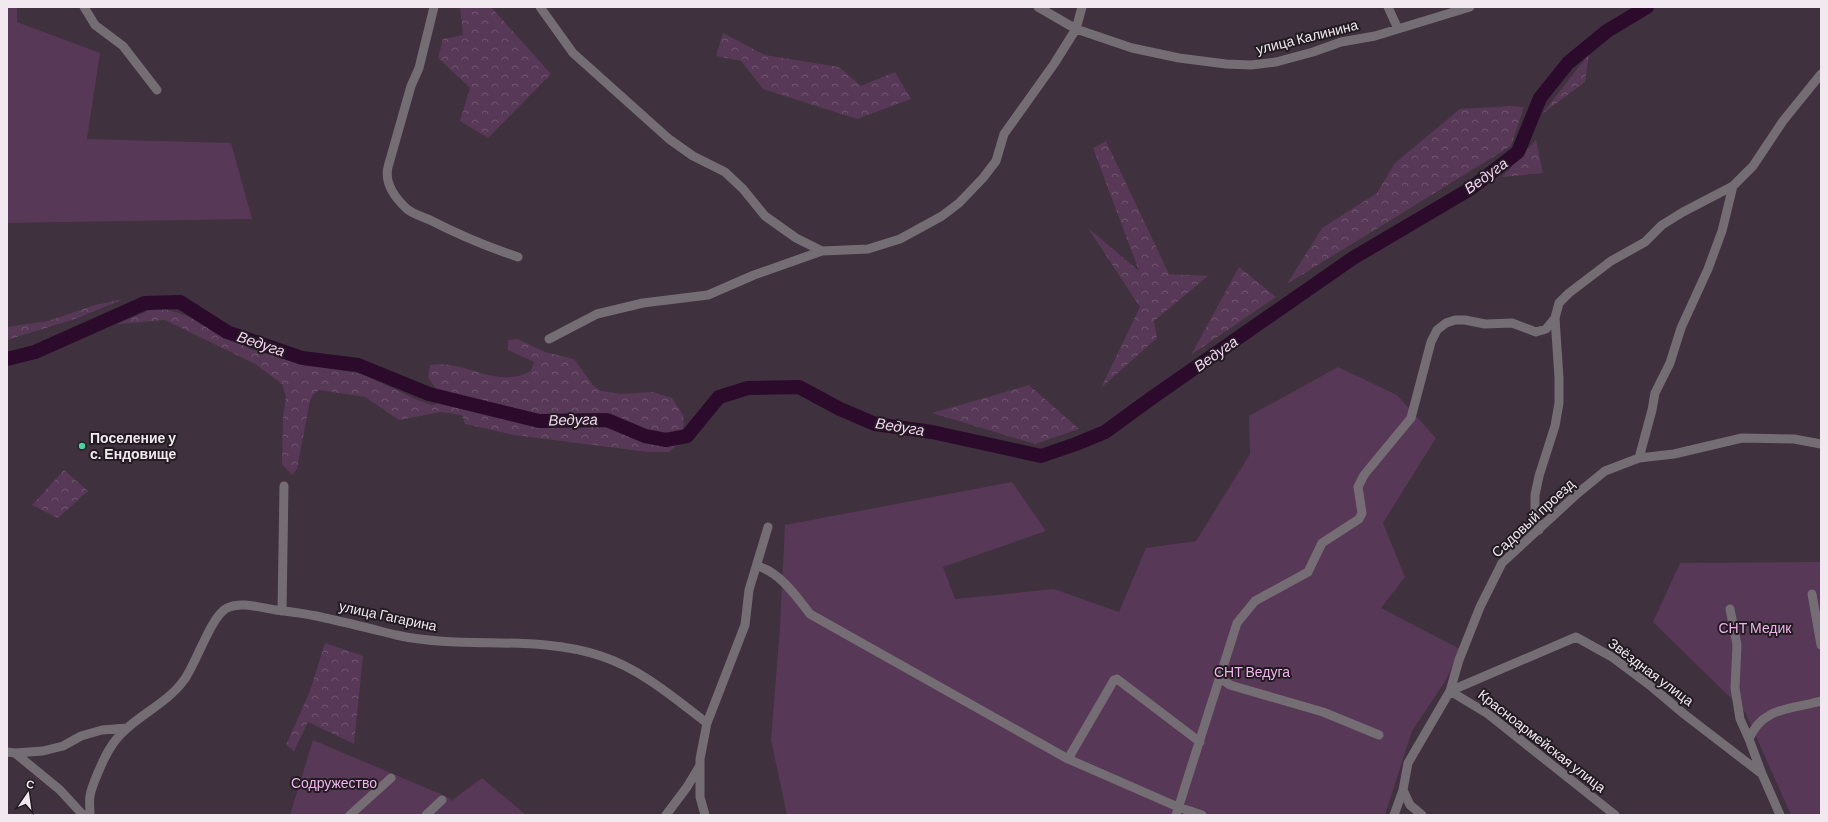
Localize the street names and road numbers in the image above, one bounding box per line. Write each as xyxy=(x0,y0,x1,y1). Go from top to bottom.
street label: улица Калинина xyxy=(1254,16,1360,57)
street label: Садовый проезд xyxy=(1488,475,1578,560)
street label: улица Гагарина xyxy=(338,597,439,634)
street label: Звёздная улица xyxy=(1605,634,1697,709)
street label: Красноармейская улица xyxy=(1475,686,1610,796)

